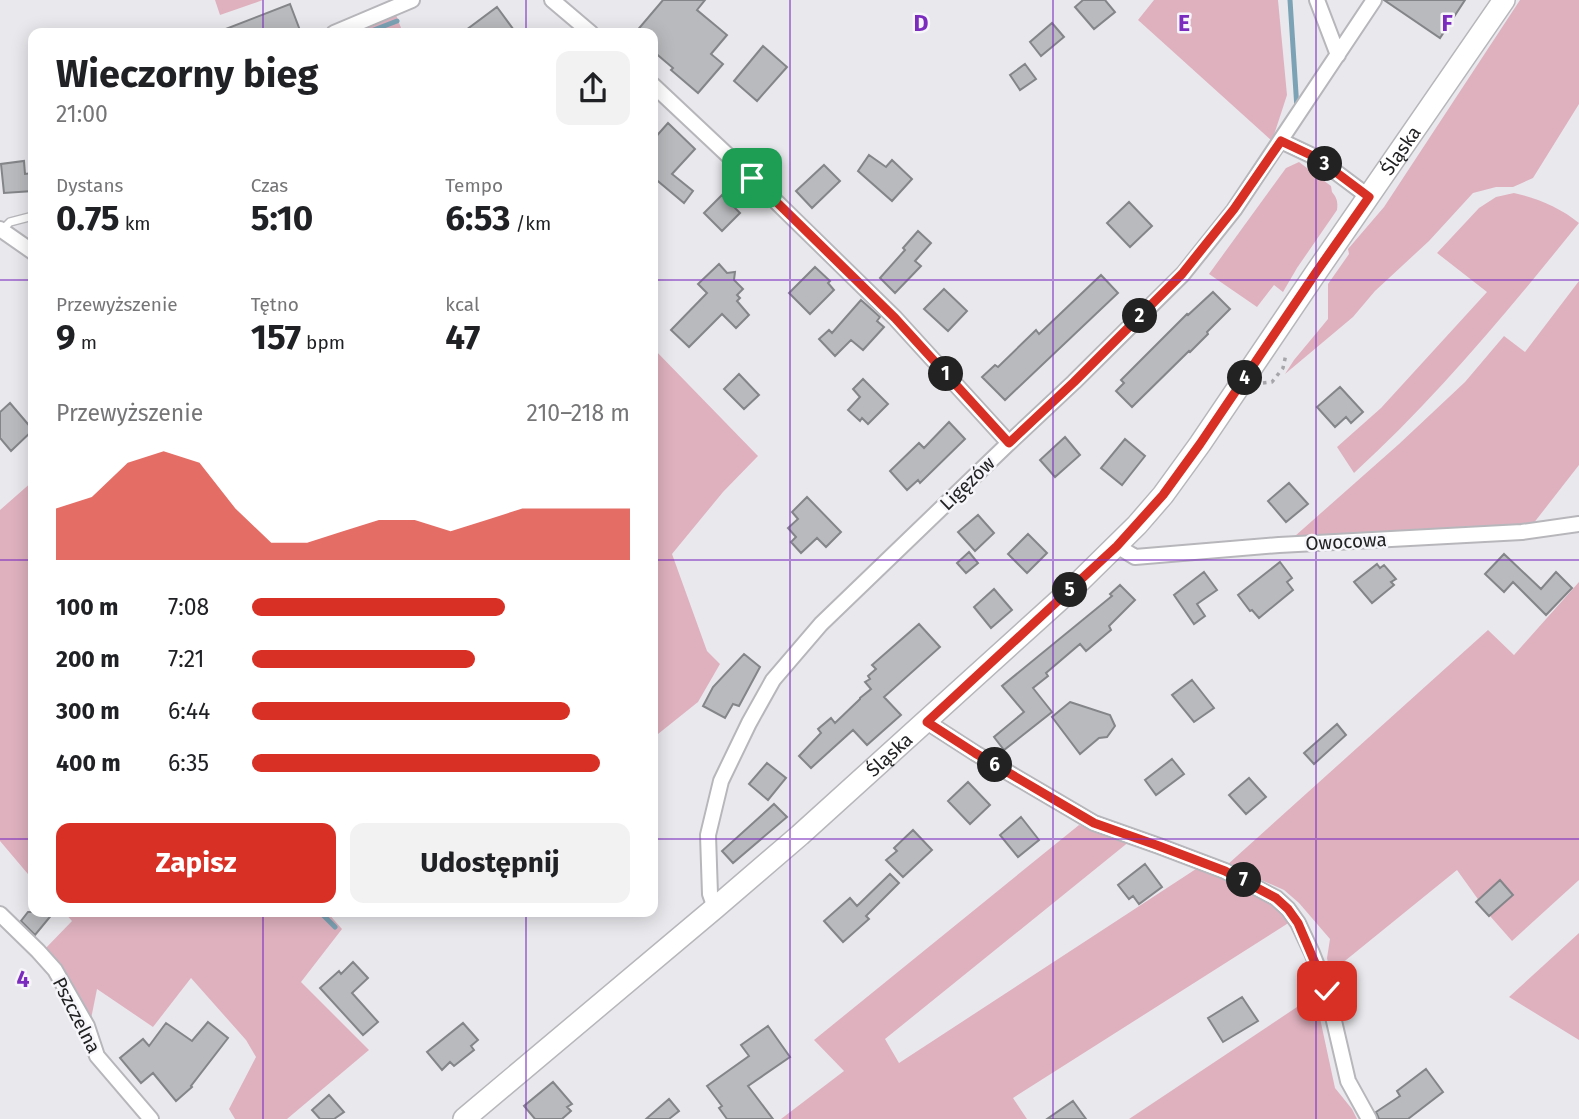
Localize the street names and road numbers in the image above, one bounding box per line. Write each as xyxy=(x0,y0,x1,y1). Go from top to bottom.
street label: Śląska xyxy=(1376,122,1426,180)
street label: Ligęzów xyxy=(935,451,1000,515)
street label: Owocowa xyxy=(1305,528,1387,555)
street label: Śląska xyxy=(861,728,917,782)
street label: Pszczelna xyxy=(48,973,105,1057)

